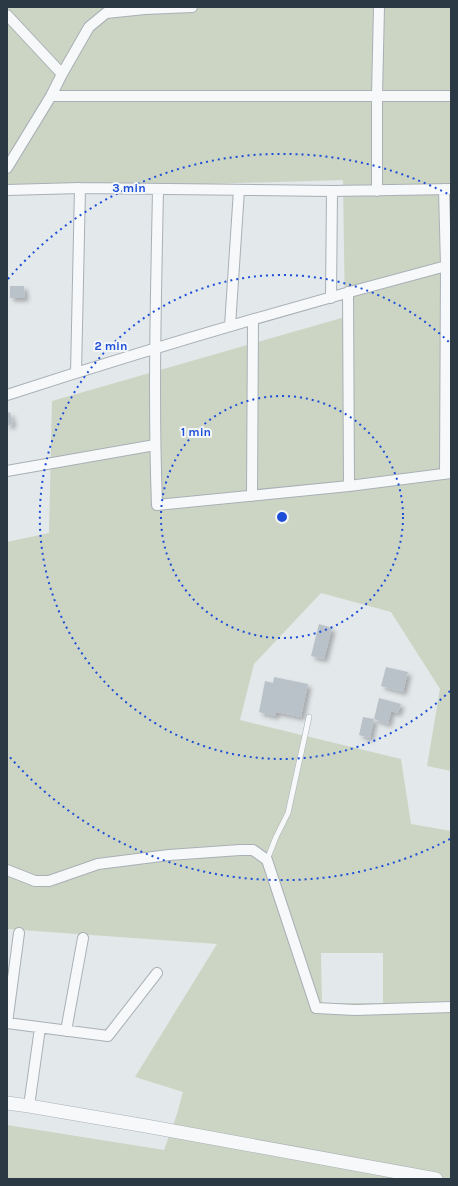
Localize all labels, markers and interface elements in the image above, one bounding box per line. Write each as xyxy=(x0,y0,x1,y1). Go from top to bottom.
text: 3 min xyxy=(112,181,146,195)
text: 2 min xyxy=(94,339,128,353)
text: 1 min xyxy=(181,425,211,439)
centre of rings xyxy=(275,510,289,524)

